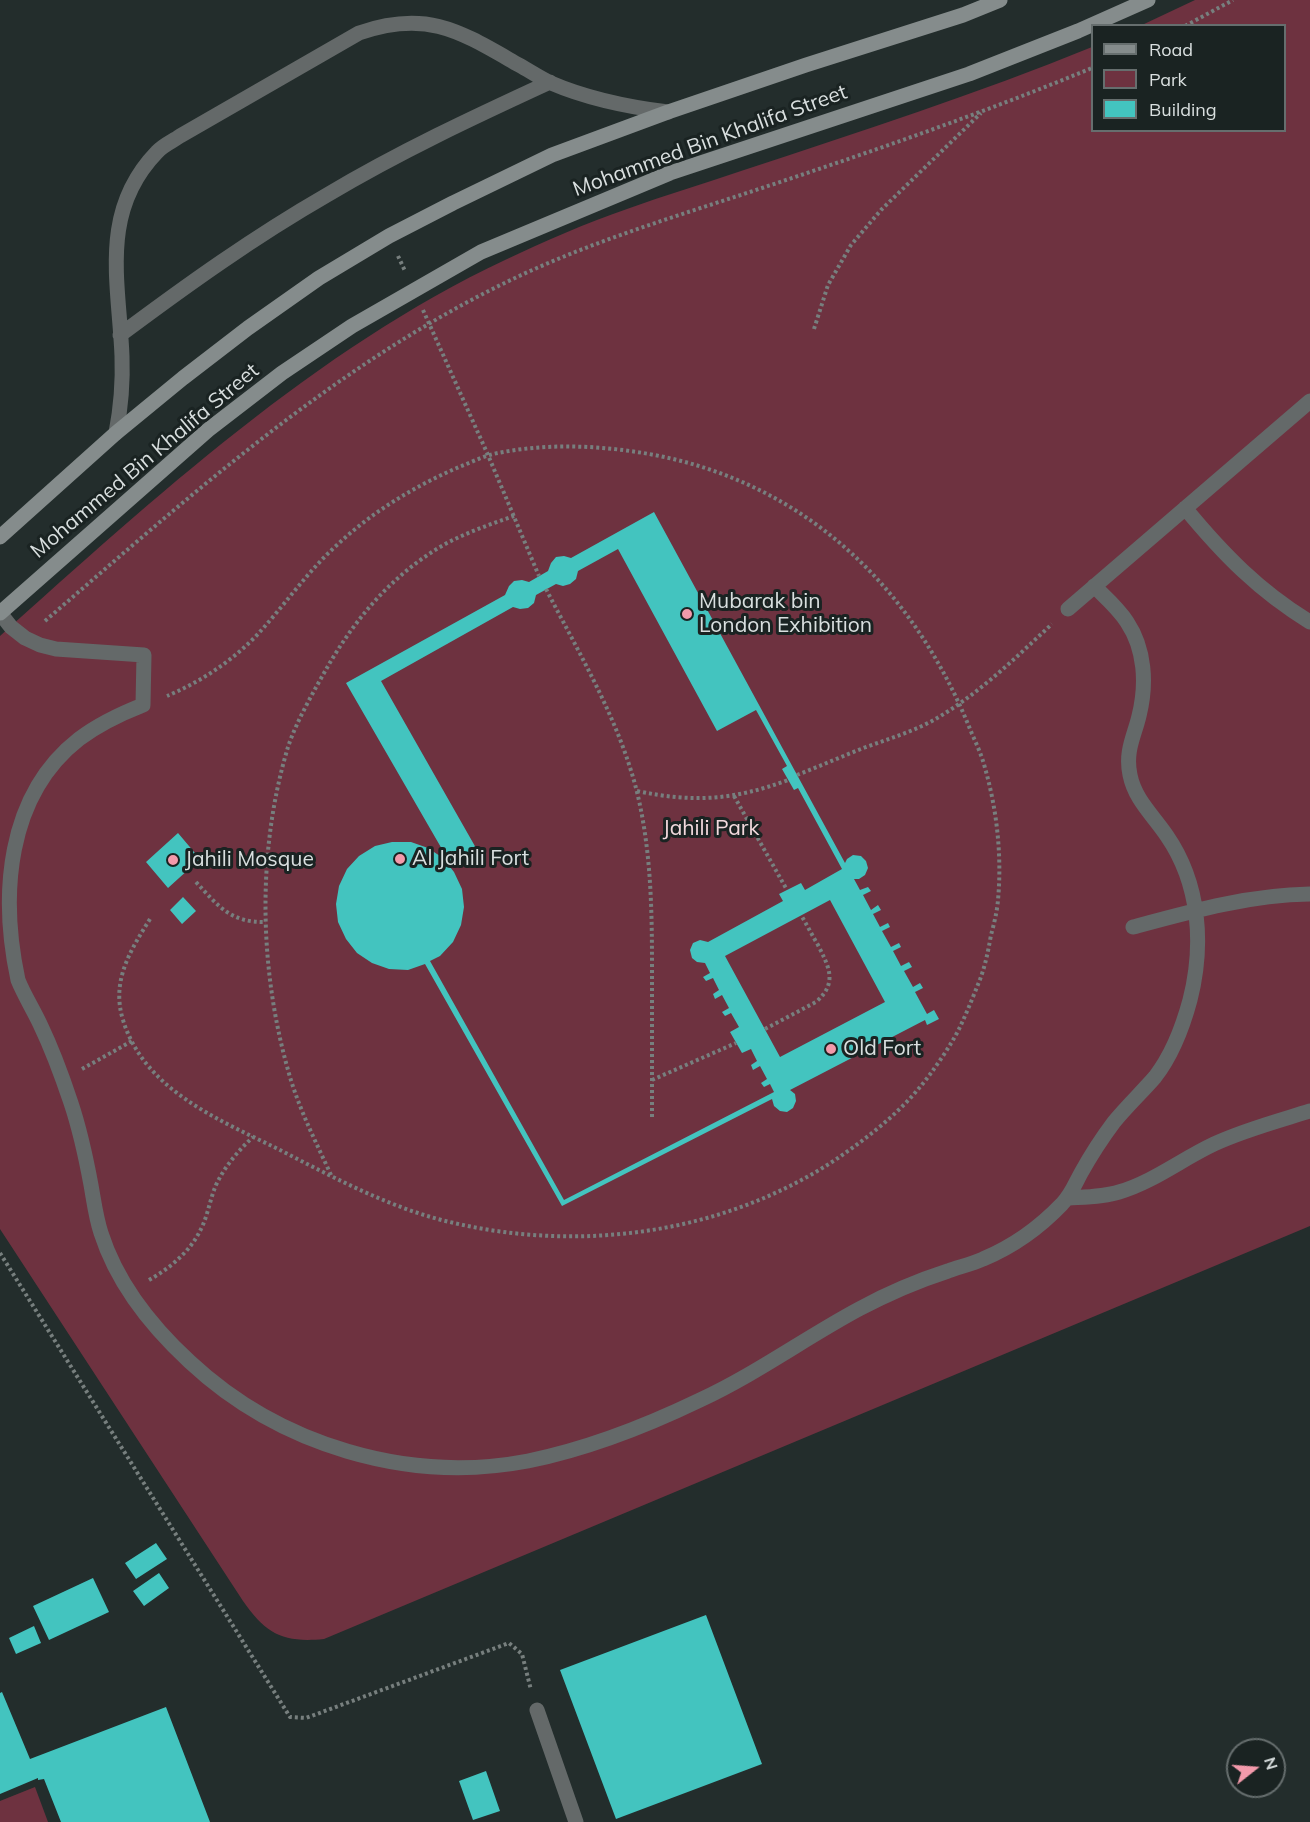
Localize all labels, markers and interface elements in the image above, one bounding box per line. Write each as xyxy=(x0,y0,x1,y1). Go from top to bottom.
legend xyxy=(1091,24,1286,132)
text: Road xyxy=(1149,38,1193,61)
text: Park xyxy=(1149,68,1187,91)
street label: Mohammed Bin Khalifa Street xyxy=(570,80,850,202)
text: Building xyxy=(1149,98,1217,121)
street label: Mohammed Bin Khalifa Street xyxy=(26,358,264,564)
place label: Mubarak bin London Exhibition xyxy=(699,589,872,639)
marker: Mubarak bin London Exhibition xyxy=(680,607,694,621)
park label: Jahili Park xyxy=(663,816,759,842)
place label: Al Jahili Fort xyxy=(412,846,529,872)
place label: Jahili Mosque xyxy=(185,847,314,873)
marker: Al Jahili Fort xyxy=(393,852,407,866)
marker: Jahili Mosque xyxy=(166,853,180,867)
place label: Old Fort xyxy=(843,1036,921,1062)
marker: Old Fort xyxy=(824,1042,838,1056)
north arrow xyxy=(1226,1738,1286,1798)
text: N xyxy=(1260,1755,1283,1772)

